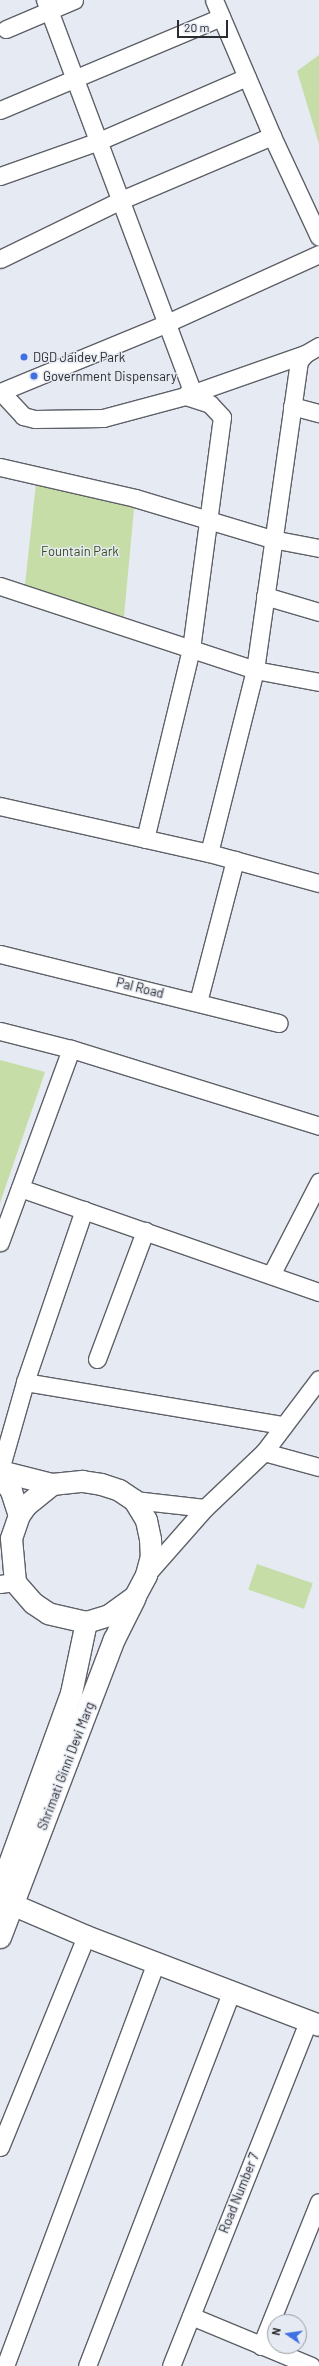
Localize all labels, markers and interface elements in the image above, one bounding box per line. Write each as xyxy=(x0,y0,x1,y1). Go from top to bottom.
scale bar xyxy=(179,12,230,38)
text: 20 m xyxy=(184,20,210,34)
place label: DGD Jaidev Park xyxy=(33,349,125,365)
marker: DGD Jaidev Park xyxy=(18,351,30,363)
place label: Government Dispensary xyxy=(43,368,177,384)
marker: Government Dispensary xyxy=(28,370,40,382)
park label: Fountain Park xyxy=(41,543,119,559)
street label: Pal Road xyxy=(115,975,165,1001)
street label: Shrimati Ginni Devi Marg xyxy=(34,1700,98,1832)
street label: Road Number 7 xyxy=(216,2151,262,2235)
north arrow xyxy=(267,2314,307,2354)
text: N xyxy=(269,2326,283,2336)

